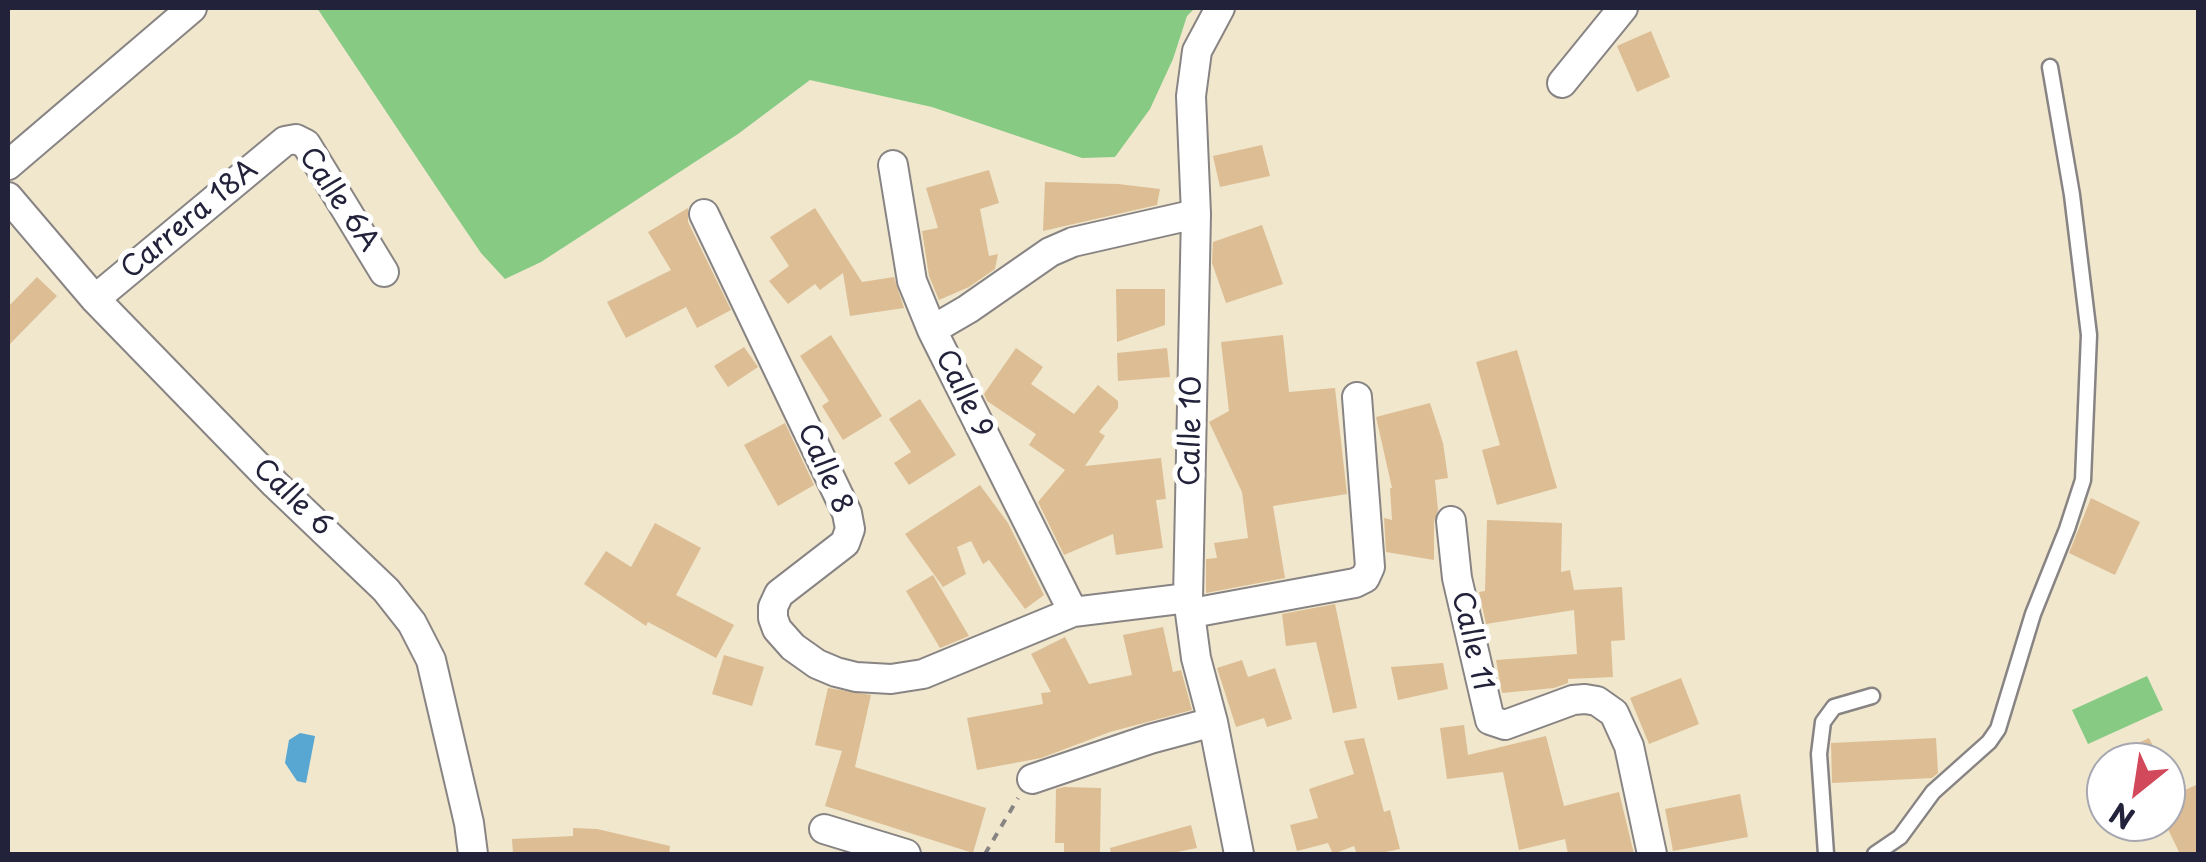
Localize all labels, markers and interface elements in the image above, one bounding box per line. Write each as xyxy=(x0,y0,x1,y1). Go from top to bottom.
street label: Calle 6A xyxy=(291,142,385,258)
street label: Carrera 18A xyxy=(115,153,265,287)
street label: Calle 9 xyxy=(927,345,999,443)
street label: Calle 10 xyxy=(1174,376,1210,486)
street label: Calle 8 xyxy=(789,419,859,519)
street label: Calle 6 xyxy=(245,452,339,544)
street label: Calle 11 xyxy=(1443,588,1499,694)
north arrow xyxy=(2086,742,2186,842)
text: N xyxy=(2101,793,2142,841)

